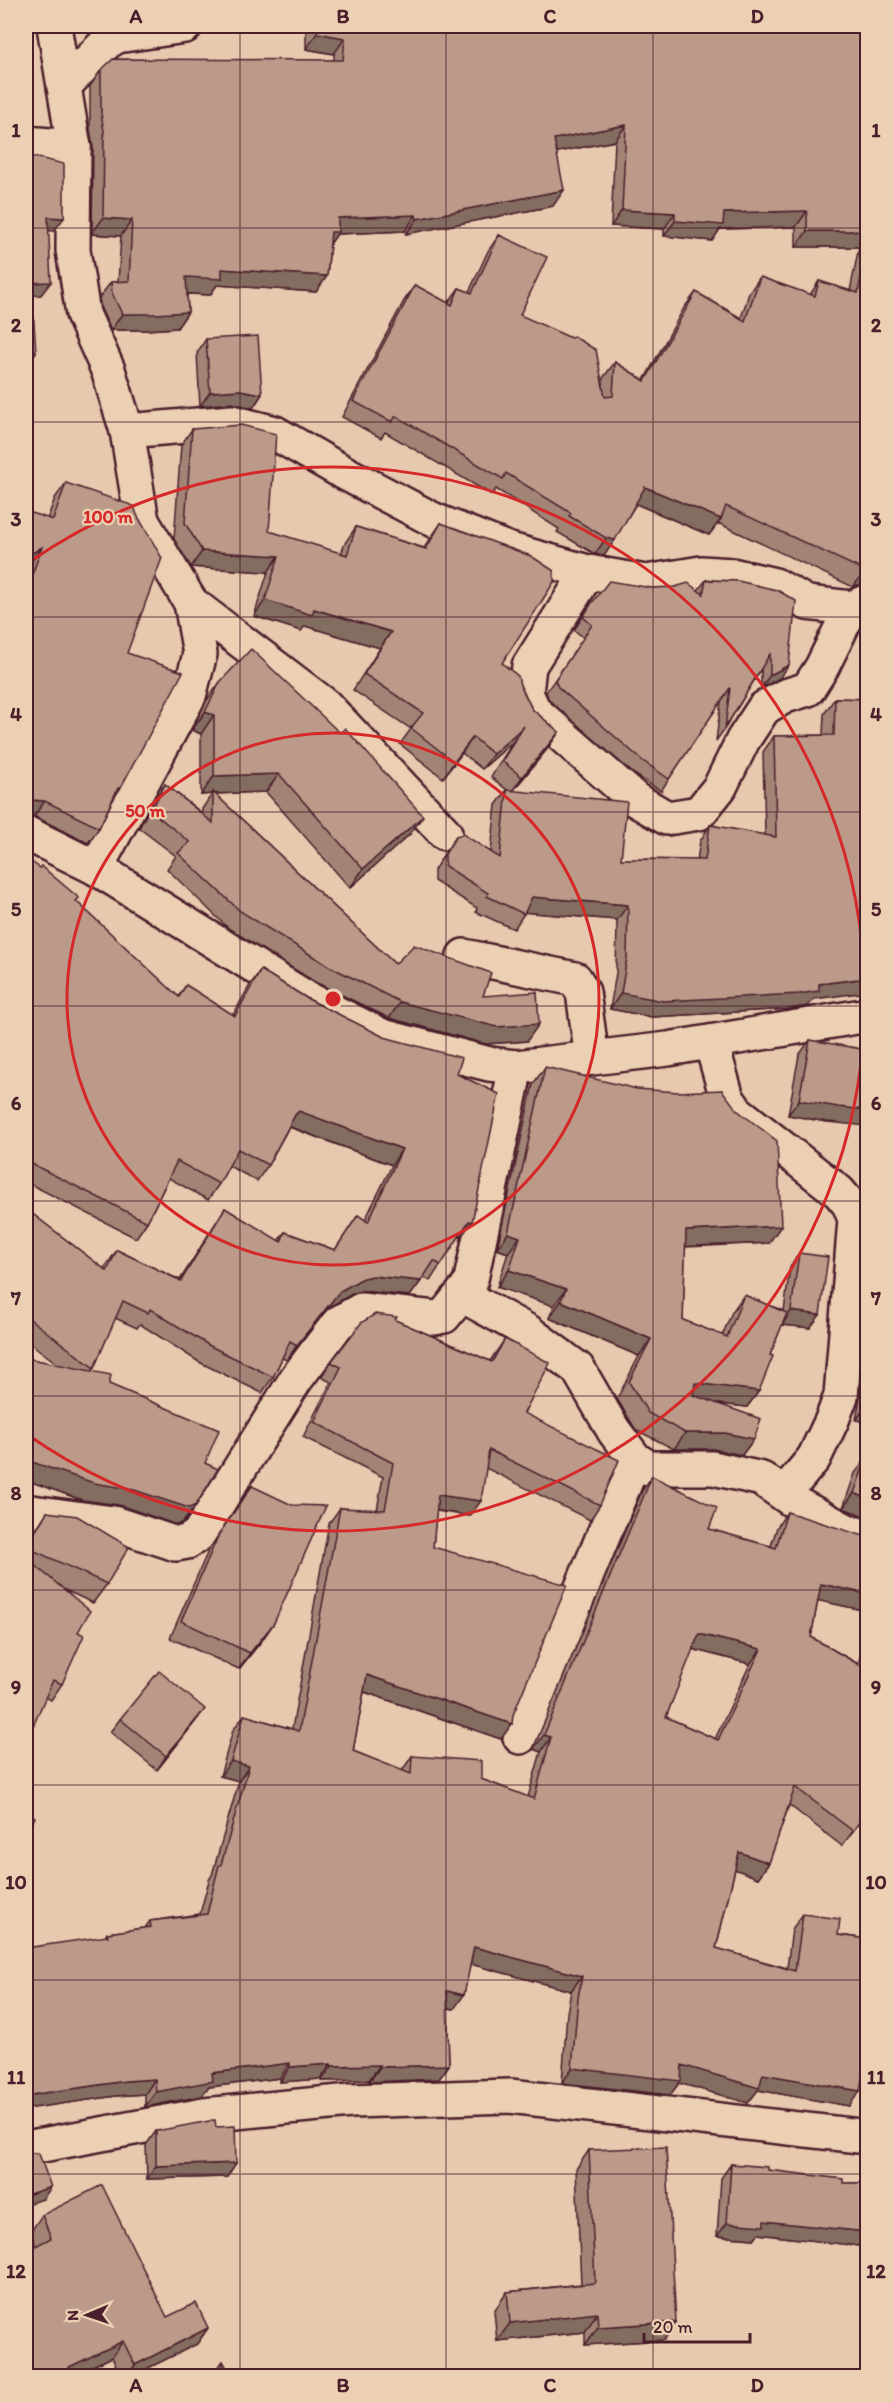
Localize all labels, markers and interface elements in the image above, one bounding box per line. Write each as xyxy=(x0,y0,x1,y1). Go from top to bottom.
text: A xyxy=(129,4,143,28)
text: B xyxy=(337,4,350,28)
text: C xyxy=(544,4,557,28)
text: D xyxy=(750,4,764,28)
text: 1 xyxy=(11,118,21,142)
text: 1 xyxy=(871,118,881,142)
text: 2 xyxy=(11,313,22,337)
text: 2 xyxy=(871,313,882,337)
text: 100 m xyxy=(83,506,134,528)
text: 3 xyxy=(11,507,22,531)
text: 3 xyxy=(871,507,882,531)
text: 4 xyxy=(10,702,22,726)
text: 4 xyxy=(870,702,882,726)
text: 50 m xyxy=(125,800,166,822)
text: 5 xyxy=(11,897,22,921)
text: 5 xyxy=(871,897,882,921)
centre of rings xyxy=(323,989,343,1009)
text: 6 xyxy=(11,1091,22,1115)
text: 6 xyxy=(871,1091,882,1115)
text: 7 xyxy=(10,1286,21,1310)
text: 7 xyxy=(870,1286,881,1310)
text: 8 xyxy=(11,1481,22,1505)
text: 8 xyxy=(871,1481,882,1505)
text: 9 xyxy=(11,1675,21,1699)
text: 9 xyxy=(871,1675,881,1699)
text: 10 xyxy=(5,1870,27,1894)
text: 10 xyxy=(865,1870,887,1894)
text: 11 xyxy=(7,2065,26,2089)
text: 11 xyxy=(867,2065,886,2089)
text: 12 xyxy=(6,2259,26,2283)
text: 12 xyxy=(866,2259,886,2283)
north arrow xyxy=(57,2285,117,2345)
scale bar xyxy=(644,2306,750,2344)
text: N xyxy=(63,2310,82,2321)
text: 20 m xyxy=(653,2316,693,2338)
text: A xyxy=(129,2373,143,2397)
text: B xyxy=(337,2373,350,2397)
text: C xyxy=(544,2373,557,2397)
text: D xyxy=(750,2373,764,2397)

